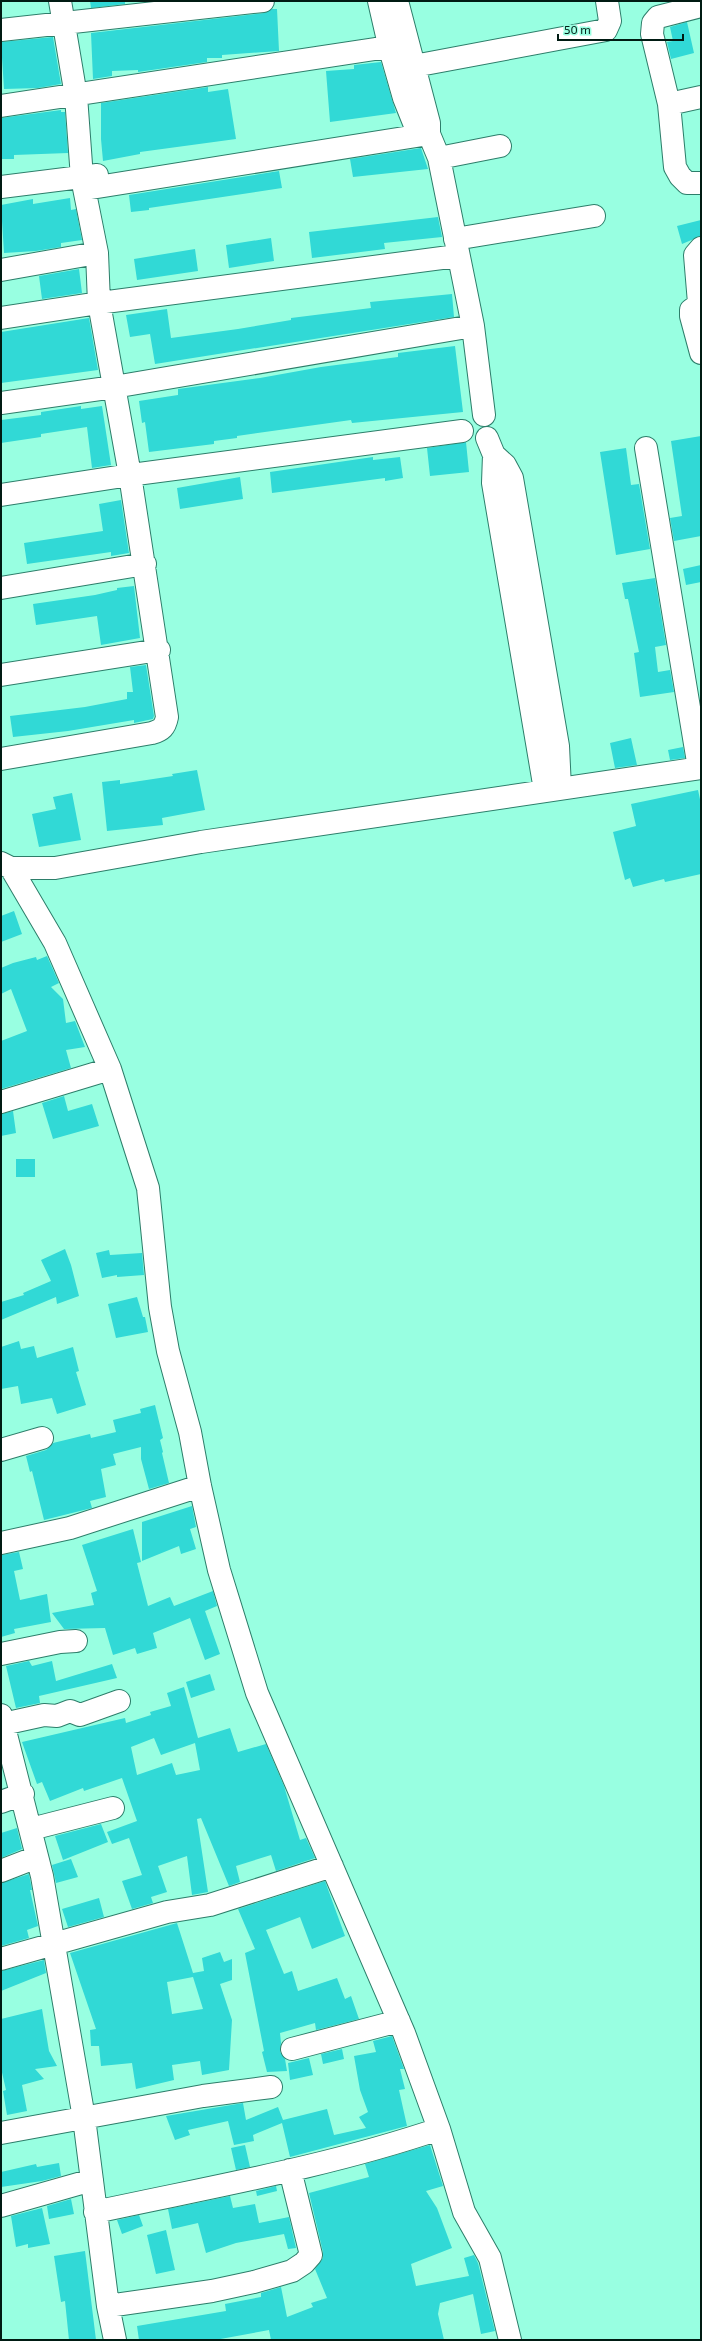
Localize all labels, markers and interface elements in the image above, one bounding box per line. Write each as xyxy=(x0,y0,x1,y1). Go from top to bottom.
scale bar xyxy=(558,16,683,42)
text: 50 m xyxy=(564,22,591,36)

